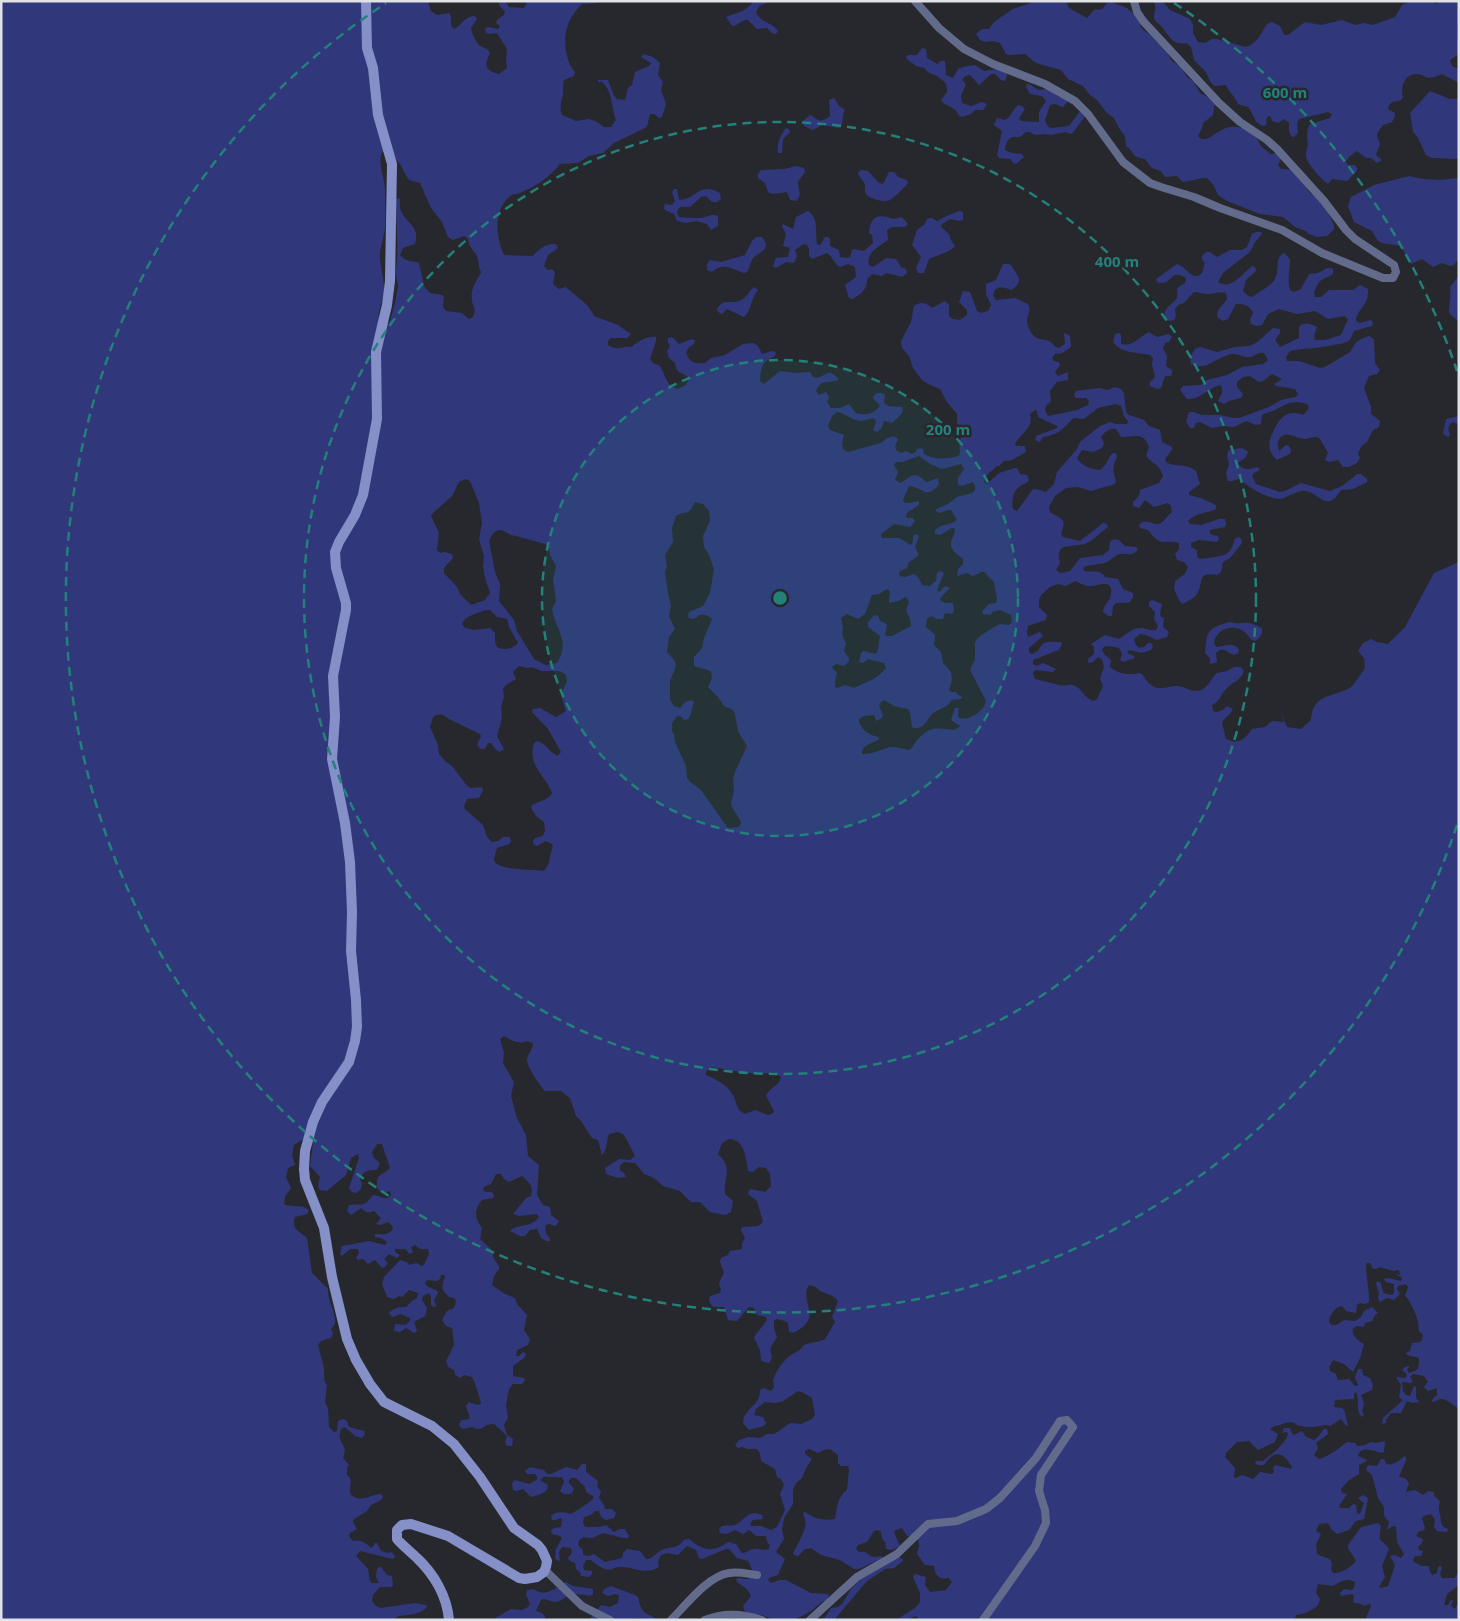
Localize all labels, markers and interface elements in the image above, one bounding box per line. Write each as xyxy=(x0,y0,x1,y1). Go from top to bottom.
text: 600 m xyxy=(1263,82,1307,102)
text: 400 m xyxy=(1095,251,1139,271)
text: 200 m xyxy=(926,419,970,439)
centre of rings xyxy=(771,589,789,607)

